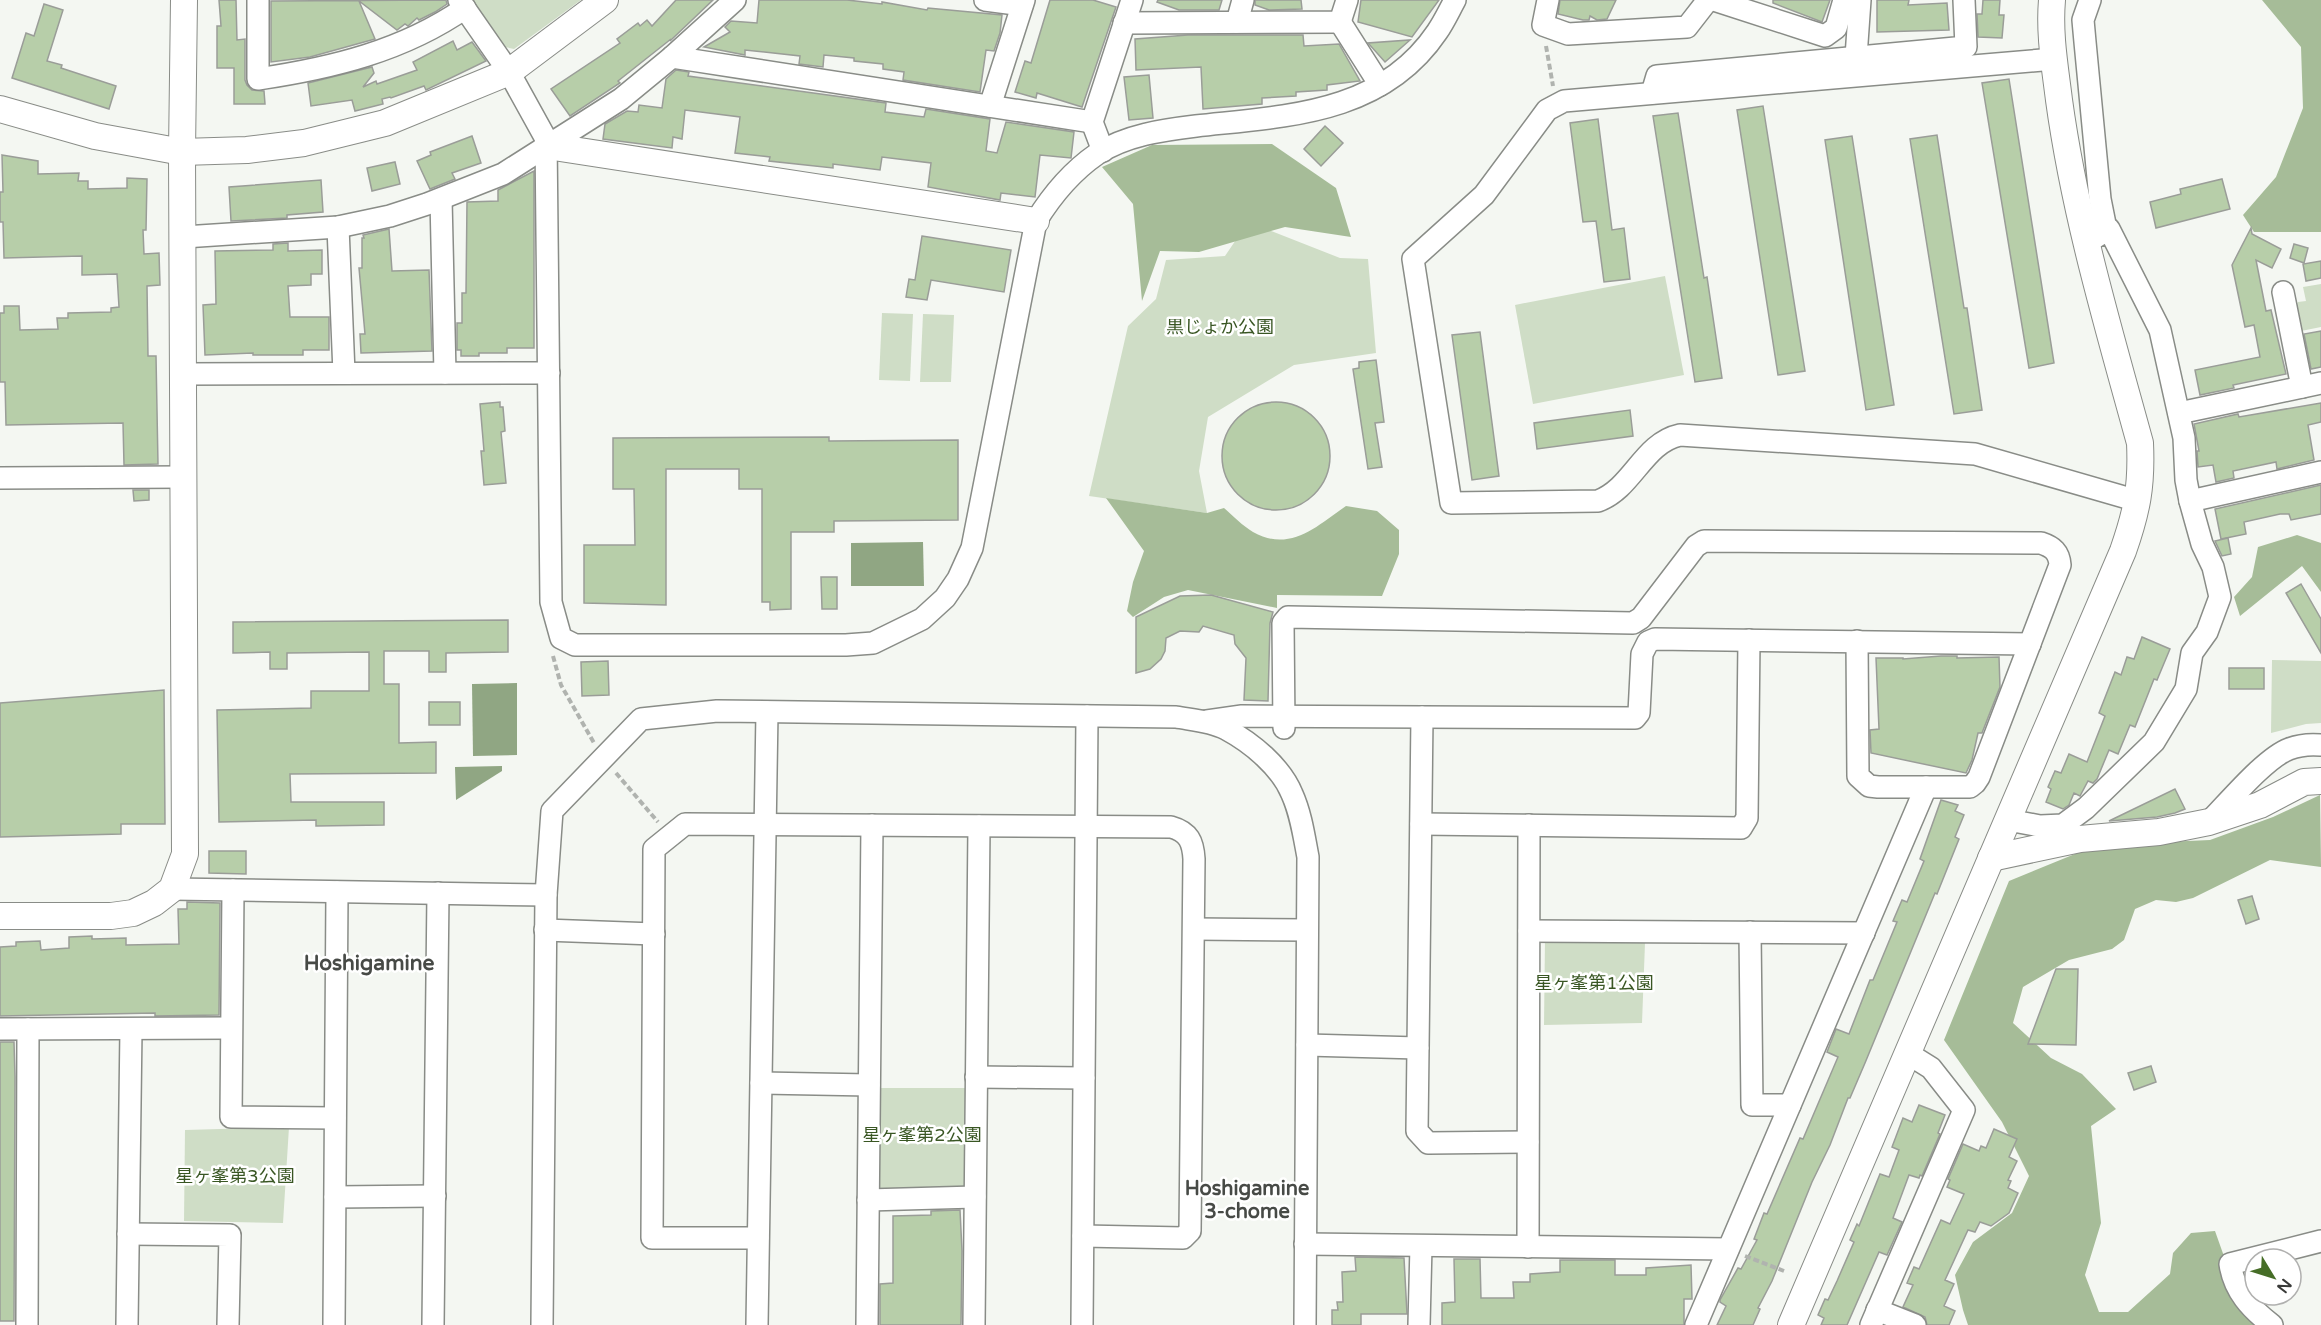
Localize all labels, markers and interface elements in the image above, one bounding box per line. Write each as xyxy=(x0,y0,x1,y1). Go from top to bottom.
park label: 黒じょか公園 xyxy=(1166,316,1274,338)
district label: Hoshigamine xyxy=(304,951,434,976)
park label: 星ヶ峯第1公園 xyxy=(1534,972,1654,994)
park label: 星ヶ峯第2公園 xyxy=(862,1124,982,1146)
park label: 星ヶ峯第3公園 xyxy=(175,1165,295,1187)
district label: Hoshigamine 3-chome xyxy=(1185,1177,1309,1224)
north arrow xyxy=(2243,1247,2303,1307)
text: N xyxy=(2272,1274,2296,1297)

